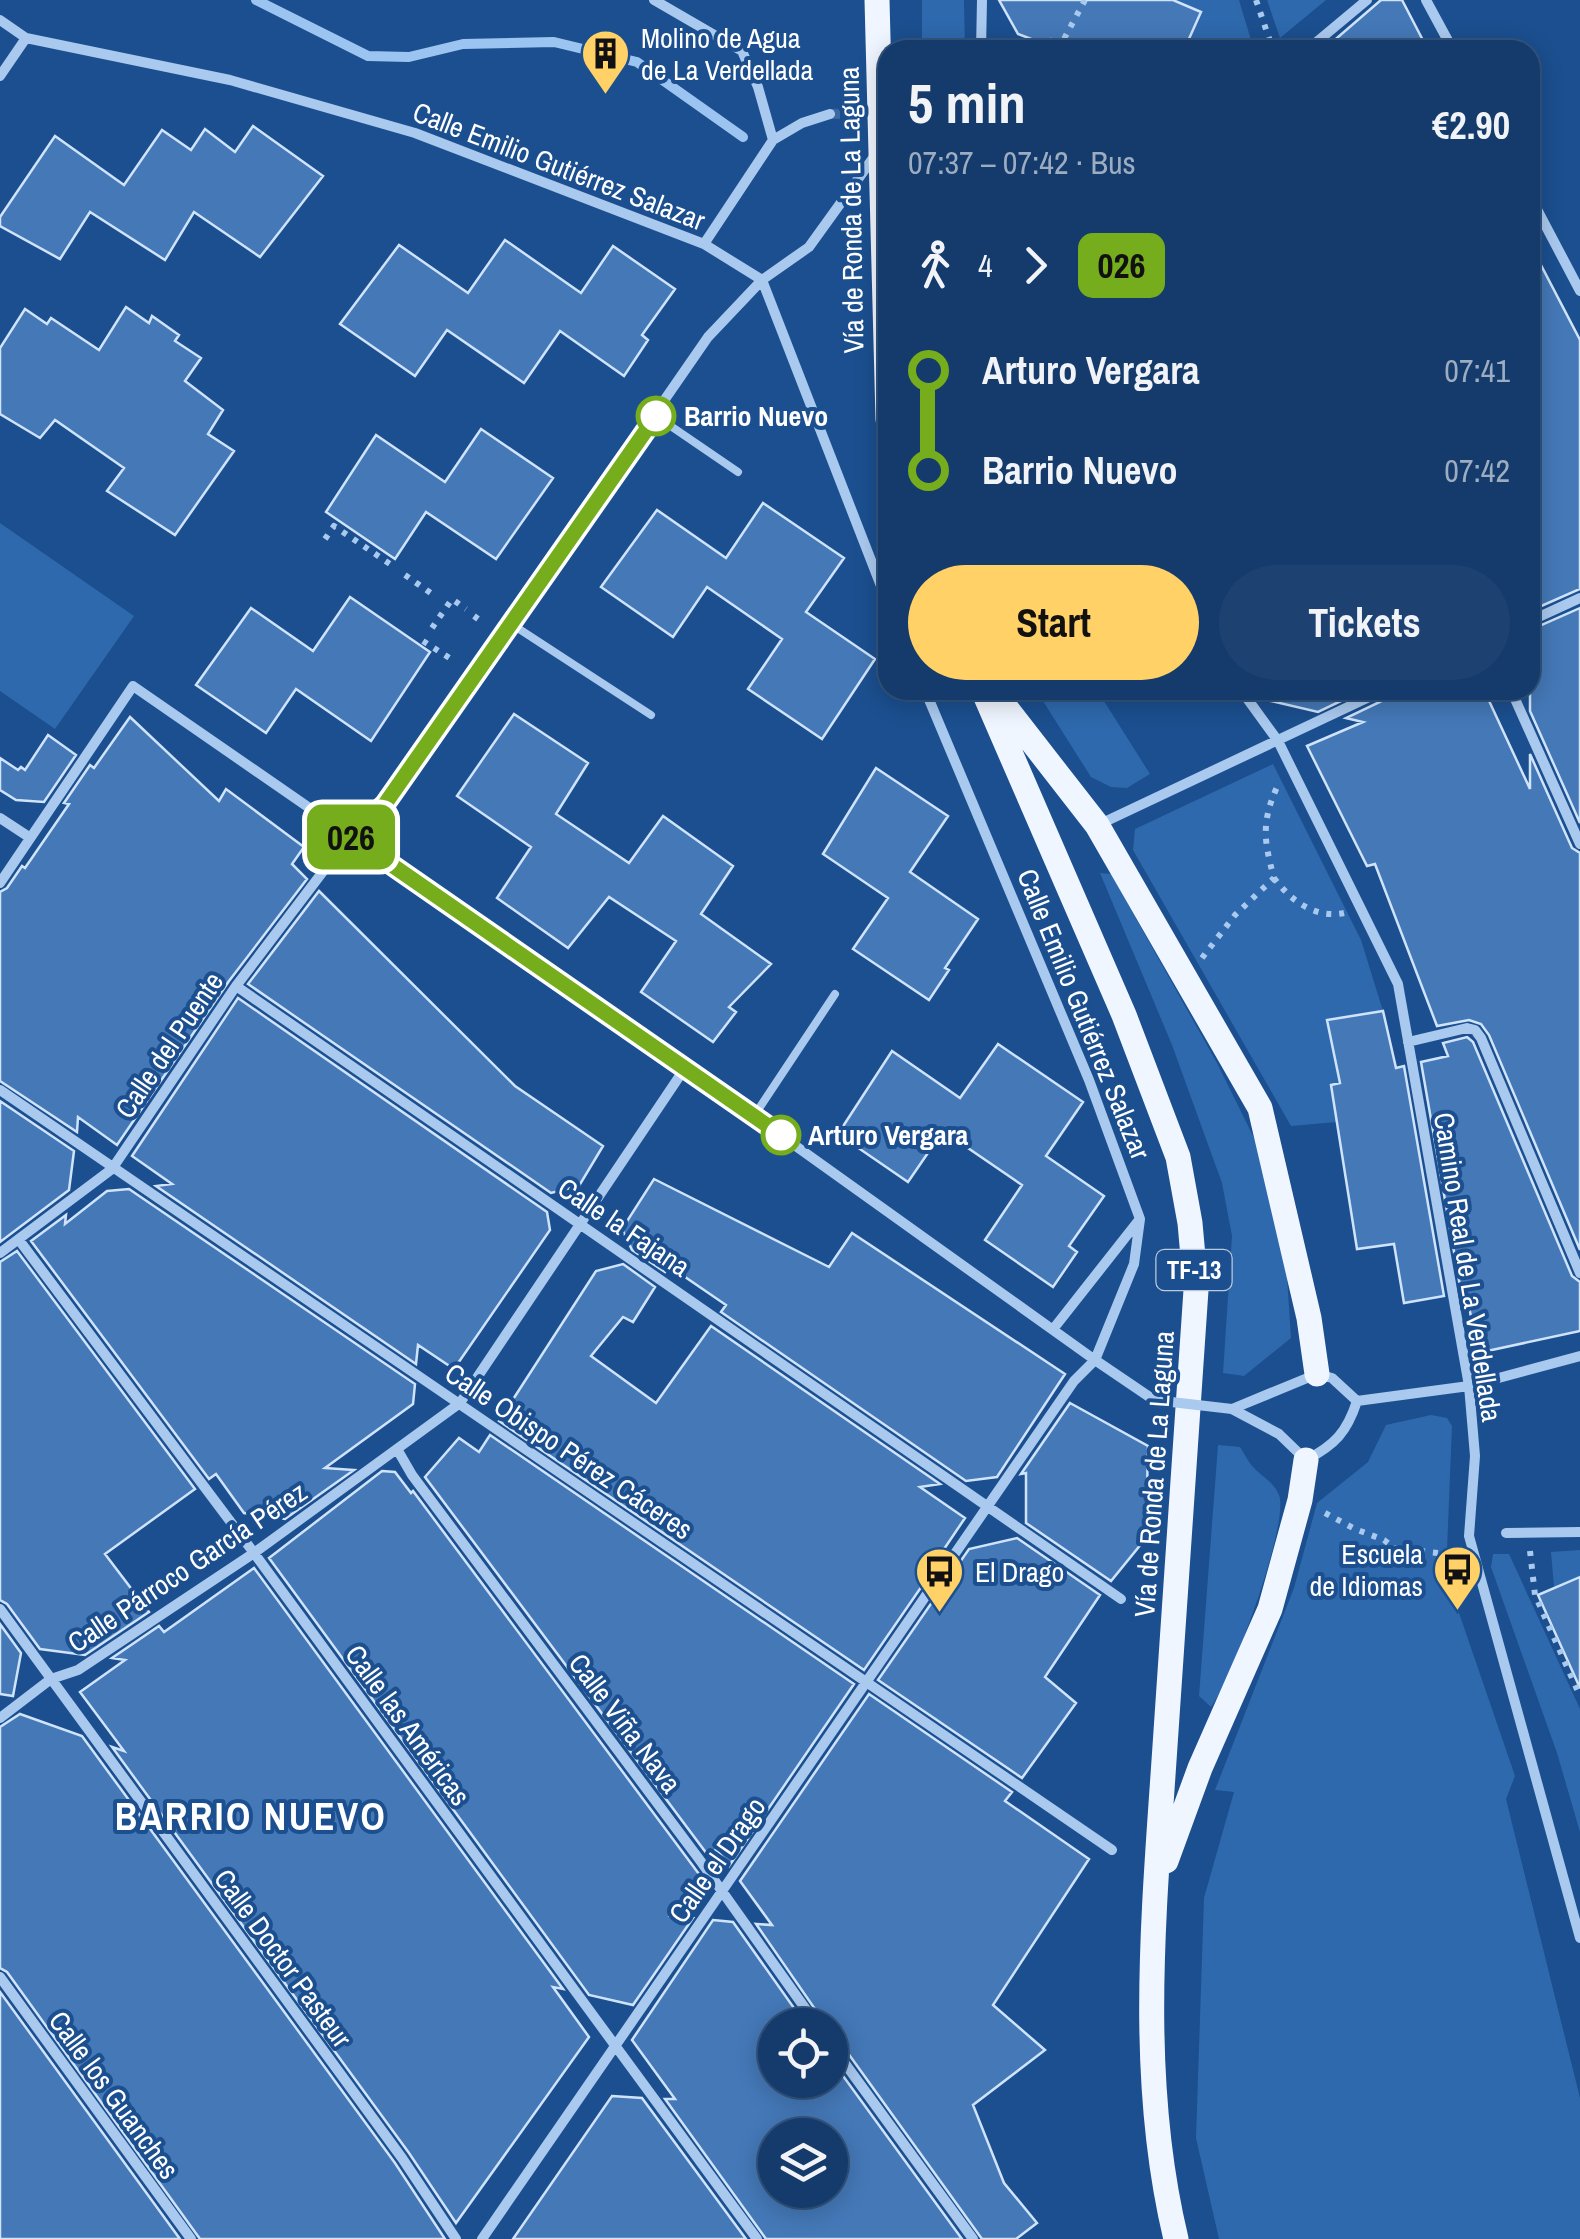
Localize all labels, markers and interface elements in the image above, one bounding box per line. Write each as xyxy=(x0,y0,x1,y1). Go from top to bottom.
place label: Molino de Agua de La Verdellada xyxy=(641,19,814,89)
building icon: Molino de Agua de La Verdellada xyxy=(580,28,632,96)
street label: Vía de Ronda de La Laguna xyxy=(829,66,873,354)
text: 5 min xyxy=(908,66,1026,140)
street label: Calle Emilio Gutiérrez Salazar xyxy=(407,93,711,239)
text: €2.90 xyxy=(1432,100,1510,151)
text: 07:37 – 07:42 · Bus xyxy=(908,141,1136,184)
icon: walk xyxy=(908,238,963,293)
icon: forward xyxy=(1008,238,1063,293)
text: 026 xyxy=(1098,242,1145,289)
text: 4 xyxy=(978,244,993,287)
text: Arturo Vergara xyxy=(982,345,1200,396)
text: 07:41 xyxy=(1444,349,1510,392)
marker: Barrio Nuevo xyxy=(637,397,675,435)
place label: Barrio Nuevo xyxy=(684,397,828,435)
text: Barrio Nuevo xyxy=(982,445,1178,496)
text: 07:42 xyxy=(1444,449,1510,492)
button: Start xyxy=(908,565,1199,680)
button: Tickets xyxy=(1219,565,1510,680)
line badge: 026 xyxy=(294,804,408,870)
text: 026 xyxy=(327,814,375,861)
street label: Calle Emilio Gutiérrez Salazar xyxy=(1008,863,1160,1165)
street label: Calle del Puente xyxy=(106,965,232,1125)
street label: Camino Real de La Verdellada xyxy=(1425,1110,1511,1425)
marker: Arturo Vergara xyxy=(762,1116,800,1154)
place label: Arturo Vergara xyxy=(808,1116,969,1154)
street label: Calle la Fajana xyxy=(550,1169,698,1285)
road number: TF-13 xyxy=(1156,1250,1232,1290)
street label: Vía de Ronda de La Laguna xyxy=(1125,1329,1183,1618)
street label: Calle Obispo Pérez Cáceres xyxy=(438,1354,700,1548)
street label: Calle Párroco García Pérez xyxy=(60,1473,314,1661)
place label: Escuela de Idiomas xyxy=(1309,1535,1423,1605)
bus stop icon: Escuela de Idiomas xyxy=(1432,1544,1484,1612)
bus stop icon: El Drago xyxy=(914,1546,966,1614)
place label: El Drago xyxy=(975,1553,1064,1591)
street label: Calle las Américas xyxy=(337,1637,479,1813)
street label: Calle Viña Nava xyxy=(560,1645,690,1801)
street label: Calle el Drago xyxy=(660,1790,774,1930)
district label: BARRIO NUEVO xyxy=(115,1791,387,1842)
street label: Calle Doctor Pasteur xyxy=(205,1861,361,2055)
street label: Calle los Guanches xyxy=(40,2003,188,2187)
map controls xyxy=(758,2008,848,2208)
button: locate xyxy=(758,2008,848,2098)
button: layers xyxy=(758,2118,848,2208)

